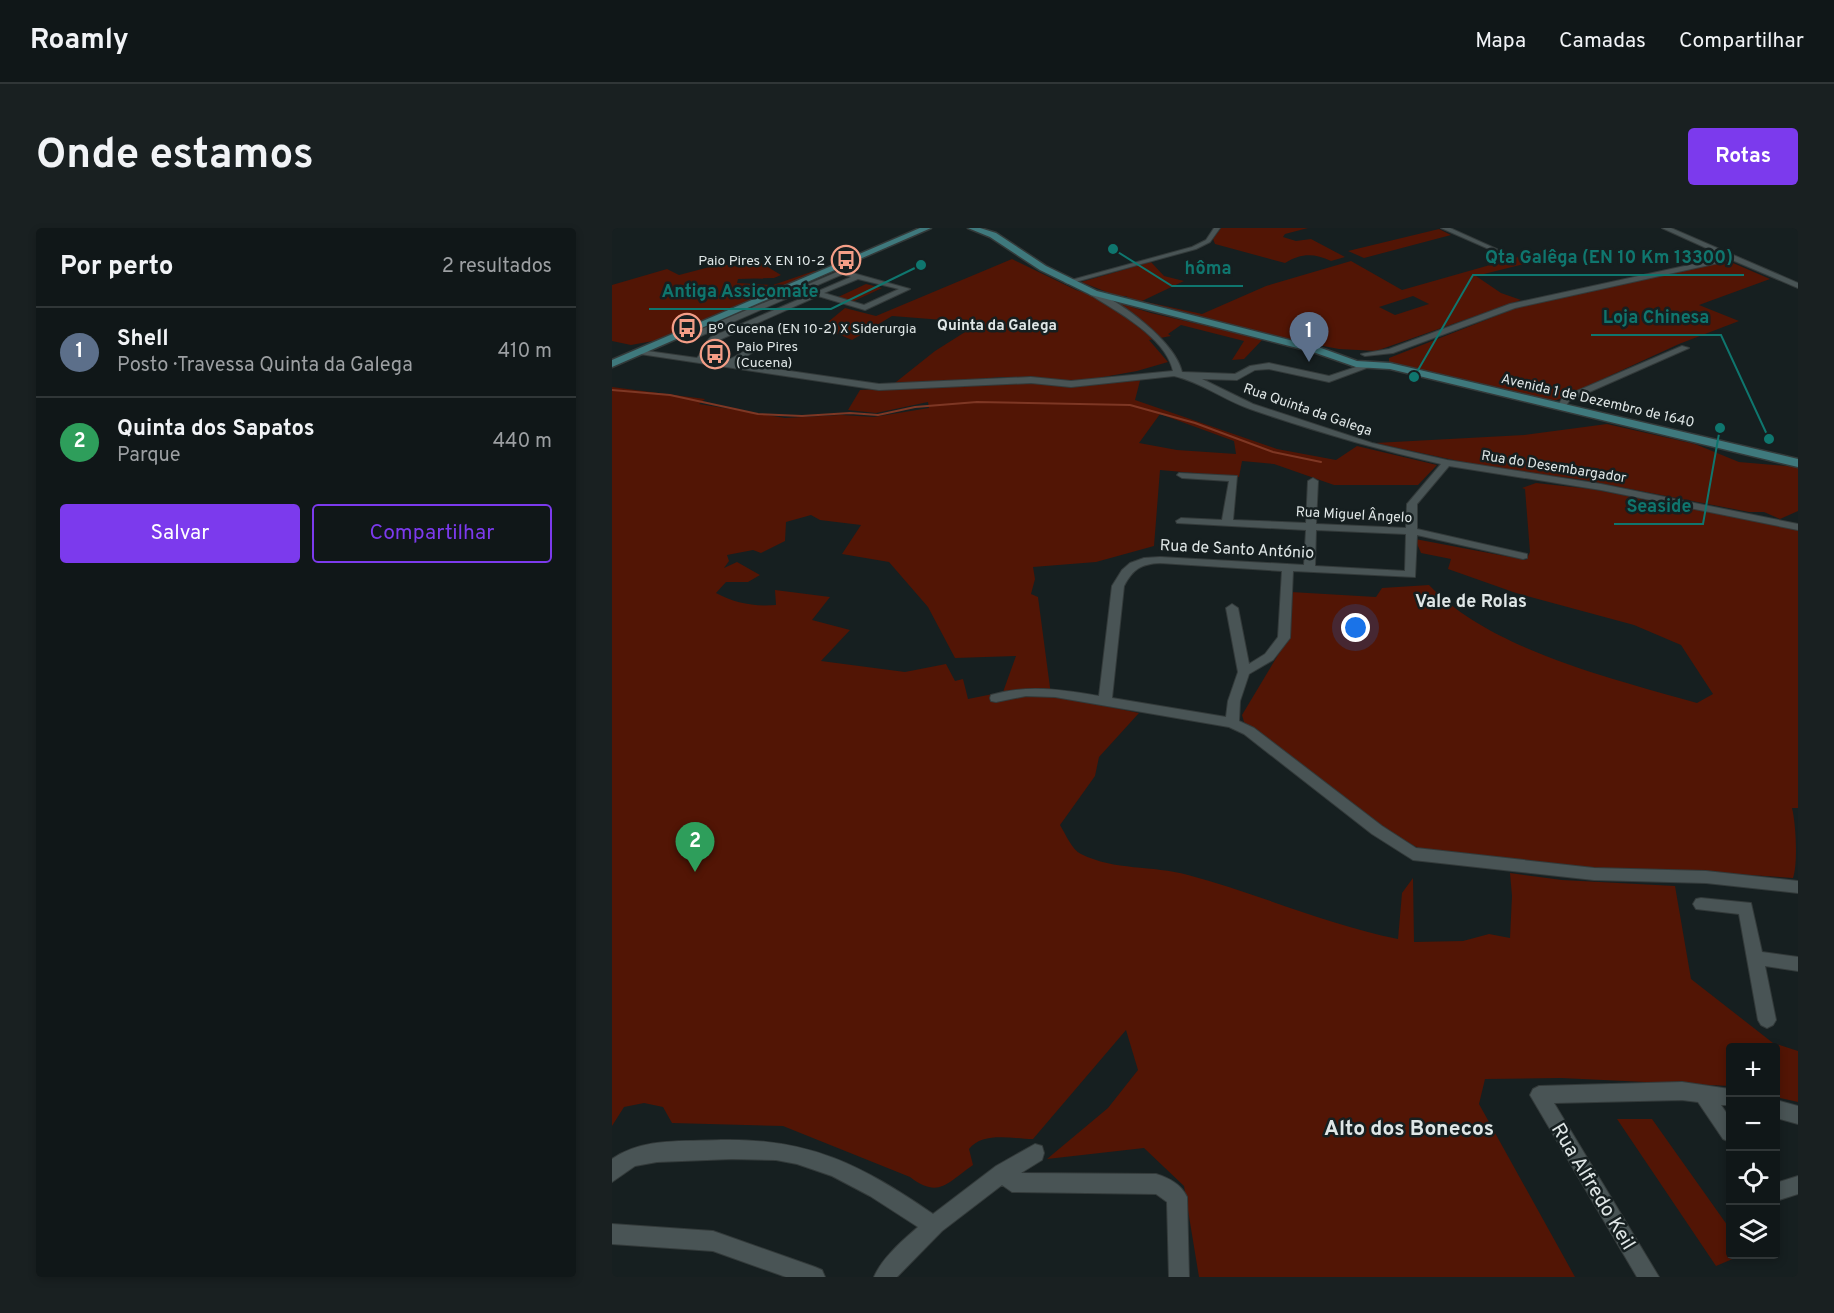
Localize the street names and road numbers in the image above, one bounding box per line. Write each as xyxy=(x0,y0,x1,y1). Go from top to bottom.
street label: Avenida 1 de Dezembro de 1640 xyxy=(1499,371,1696,432)
street label: Rua Quinta da Galega xyxy=(1241,380,1374,440)
street label: Rua do Desembargador xyxy=(1480,448,1628,487)
street label: Rua Miguel Ângelo xyxy=(1295,503,1413,527)
street label: Rua de Santo António xyxy=(1159,536,1315,564)
street label: Rua Alfredo Keil xyxy=(1544,1119,1640,1255)

